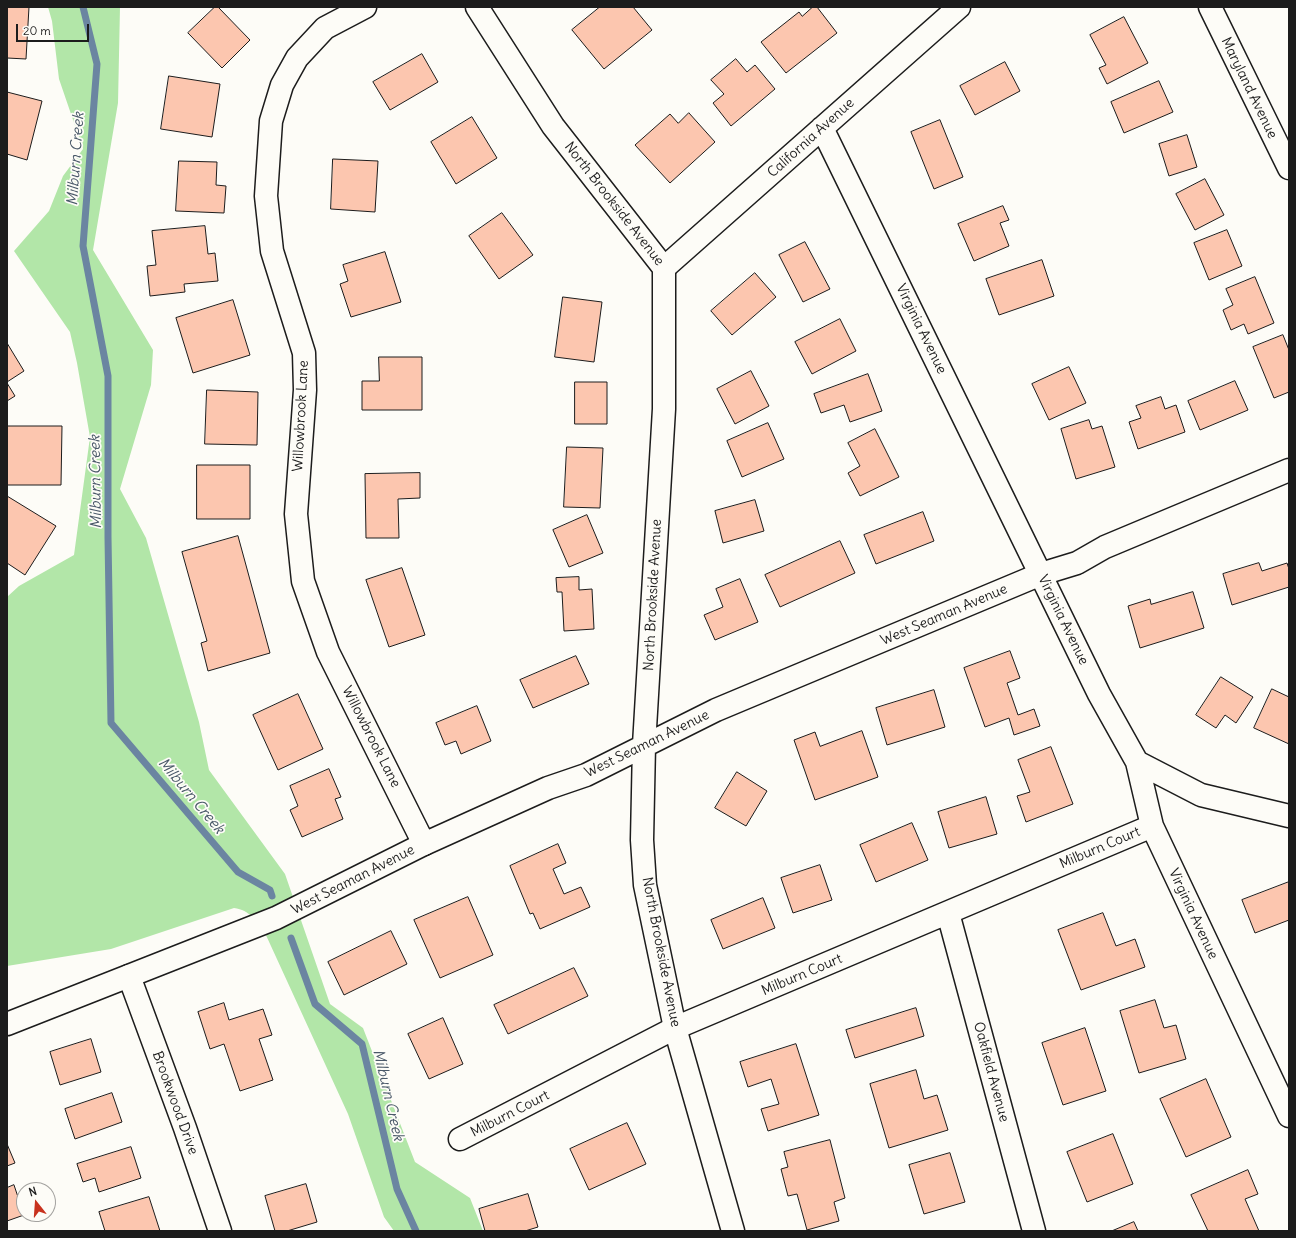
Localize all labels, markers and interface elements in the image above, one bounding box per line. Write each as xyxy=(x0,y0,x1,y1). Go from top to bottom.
scale bar xyxy=(18,16,91,42)
text: 20 m xyxy=(23,23,51,38)
street label: Maryland Avenue xyxy=(1217,35,1281,141)
street label: California Avenue xyxy=(764,95,858,181)
water label: Milburn Creek xyxy=(64,112,88,206)
street label: North Brookside Avenue xyxy=(560,139,668,269)
street label: Virginia Avenue xyxy=(892,281,950,377)
street label: Willowbrook Lane xyxy=(290,360,312,472)
water label: Milburn Creek xyxy=(86,435,106,529)
street label: North Brookside Avenue xyxy=(641,518,665,672)
street label: Virginia Avenue xyxy=(1034,572,1092,668)
street label: West Seaman Avenue xyxy=(878,581,1010,649)
street label: Willowbrook Lane xyxy=(338,683,404,791)
street label: West Seaman Avenue xyxy=(582,707,712,781)
water label: Milburn Creek xyxy=(154,754,228,838)
street label: Milburn Court xyxy=(1057,823,1143,873)
street label: West Seaman Avenue xyxy=(289,842,417,918)
street label: Virginia Avenue xyxy=(1165,866,1221,962)
street label: North Brookside Avenue xyxy=(638,876,684,1028)
street label: Milburn Court xyxy=(759,950,845,1000)
street label: Oakfield Avenue xyxy=(970,1020,1012,1124)
water label: Milburn Creek xyxy=(369,1047,407,1143)
street label: Brookwood Drive xyxy=(148,1049,202,1157)
street label: Milburn Court xyxy=(468,1087,552,1141)
north arrow xyxy=(16,1182,56,1222)
text: N xyxy=(27,1184,38,1199)

